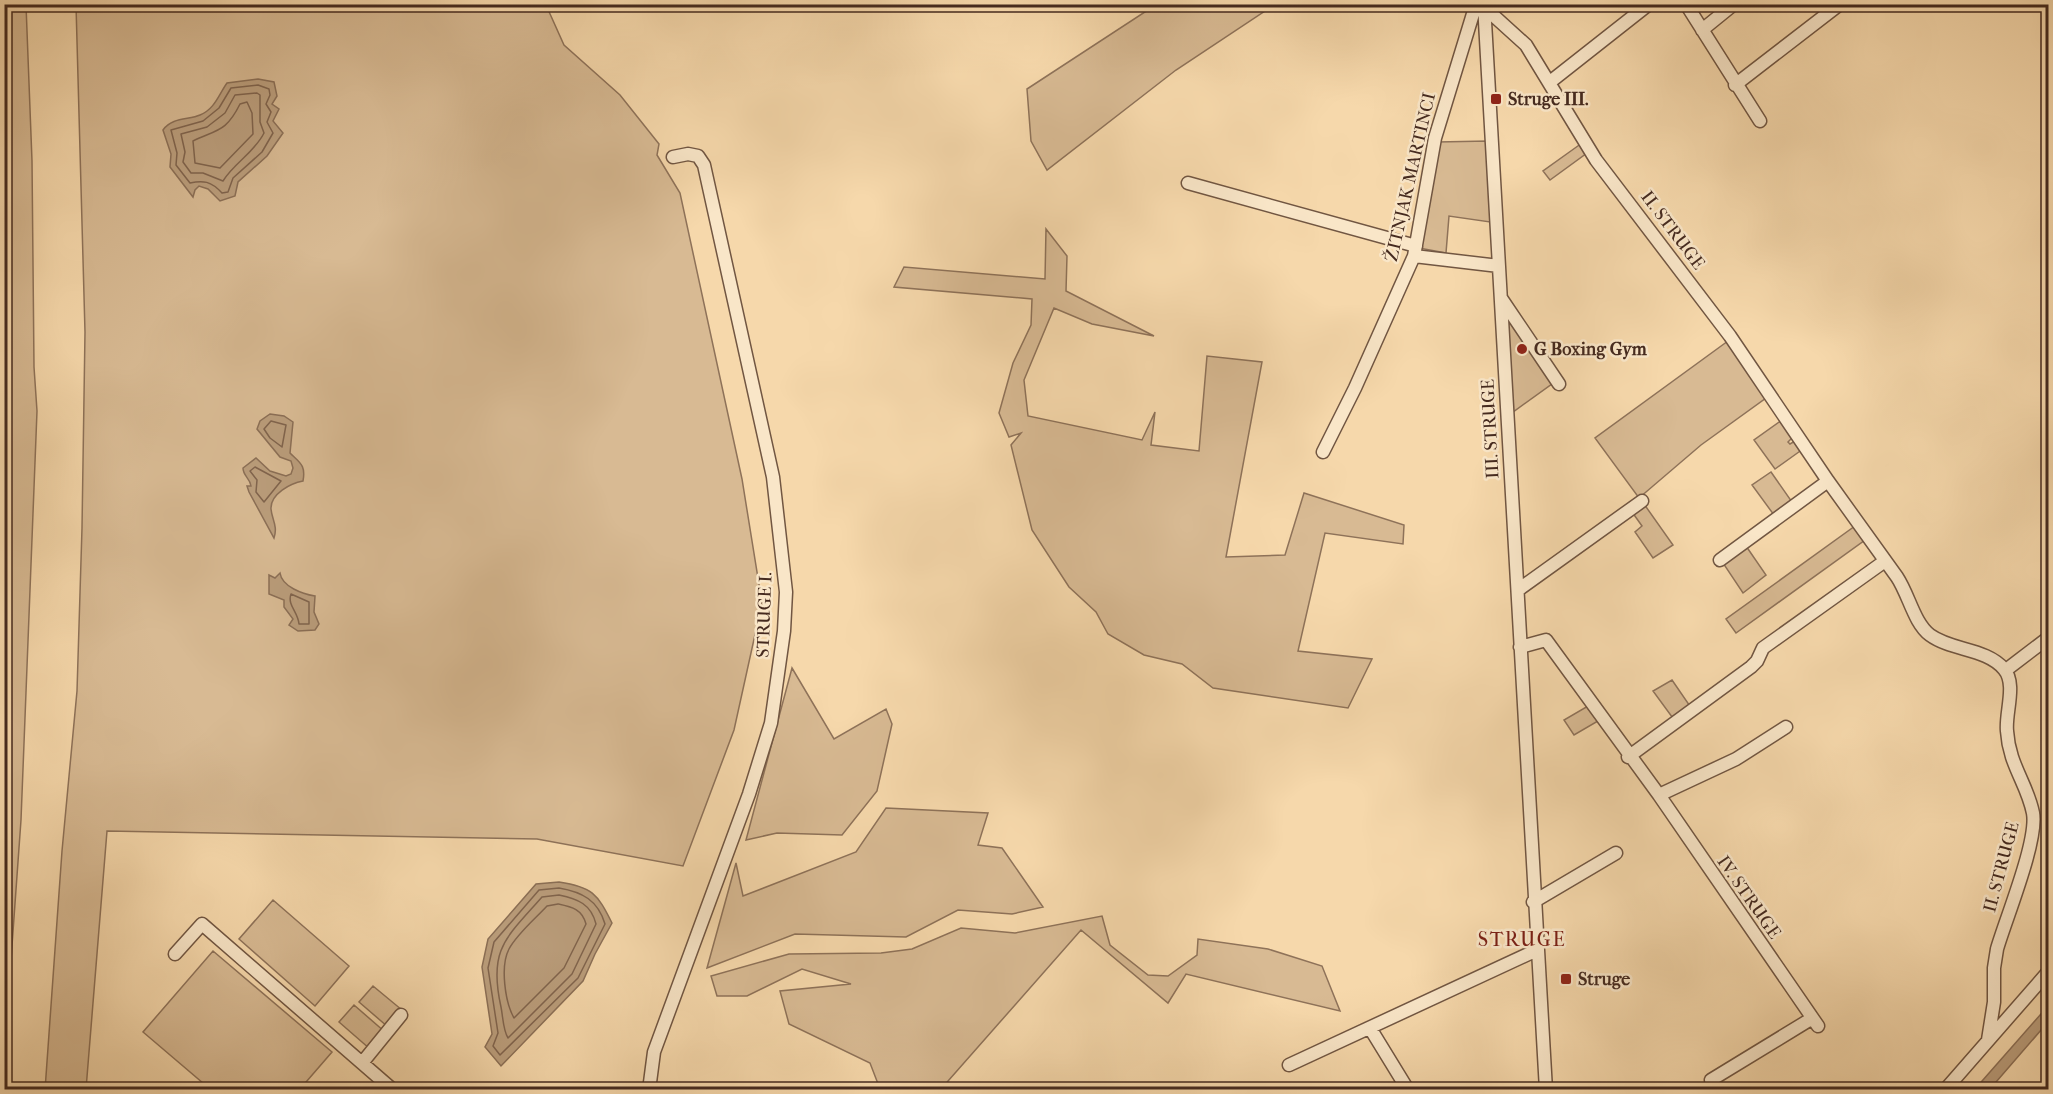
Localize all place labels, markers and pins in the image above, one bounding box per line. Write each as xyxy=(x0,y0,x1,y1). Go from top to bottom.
place label: Struge III. xyxy=(1508,89,1589,110)
marker: Struge III. xyxy=(1489,92,1503,106)
place label: G Boxing Gym xyxy=(1534,339,1648,360)
marker: G Boxing Gym xyxy=(1515,342,1529,356)
place label: Struge xyxy=(1578,969,1630,990)
marker: Struge xyxy=(1559,972,1573,986)

